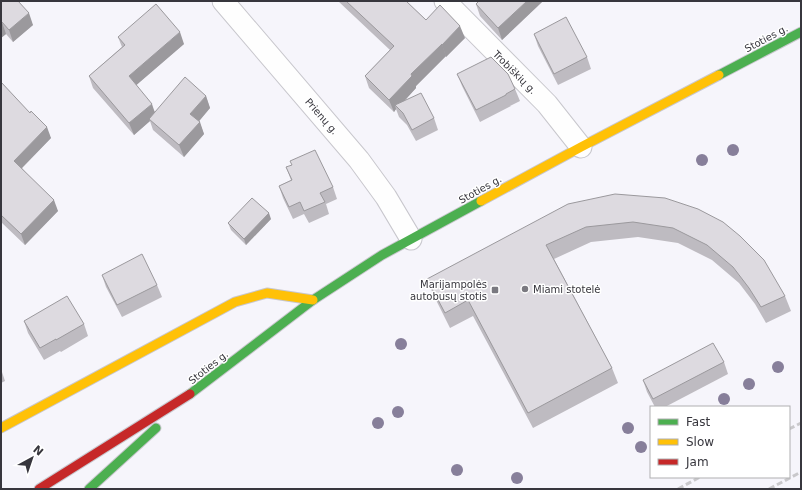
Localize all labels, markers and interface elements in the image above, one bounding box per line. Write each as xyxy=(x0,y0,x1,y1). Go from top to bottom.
street label: Stoties g. xyxy=(743,23,790,54)
street label: Trobiškių g. xyxy=(490,48,539,96)
street label: Prienų g. xyxy=(303,96,340,137)
street label: Stoties g. xyxy=(457,173,504,206)
place label: Marijampolės autobusų stotis xyxy=(410,279,487,302)
marker: Miami stotelė xyxy=(520,284,530,294)
place label: Miami stotelė xyxy=(533,284,601,295)
marker: Marijampolės autobusų stotis xyxy=(490,285,500,295)
street label: Stoties g. xyxy=(186,349,230,386)
legend xyxy=(650,406,790,478)
text: Fast xyxy=(686,415,710,429)
text: Slow xyxy=(686,435,714,449)
north arrow xyxy=(12,438,52,478)
text: N xyxy=(30,443,46,459)
text: Jam xyxy=(685,455,709,469)

